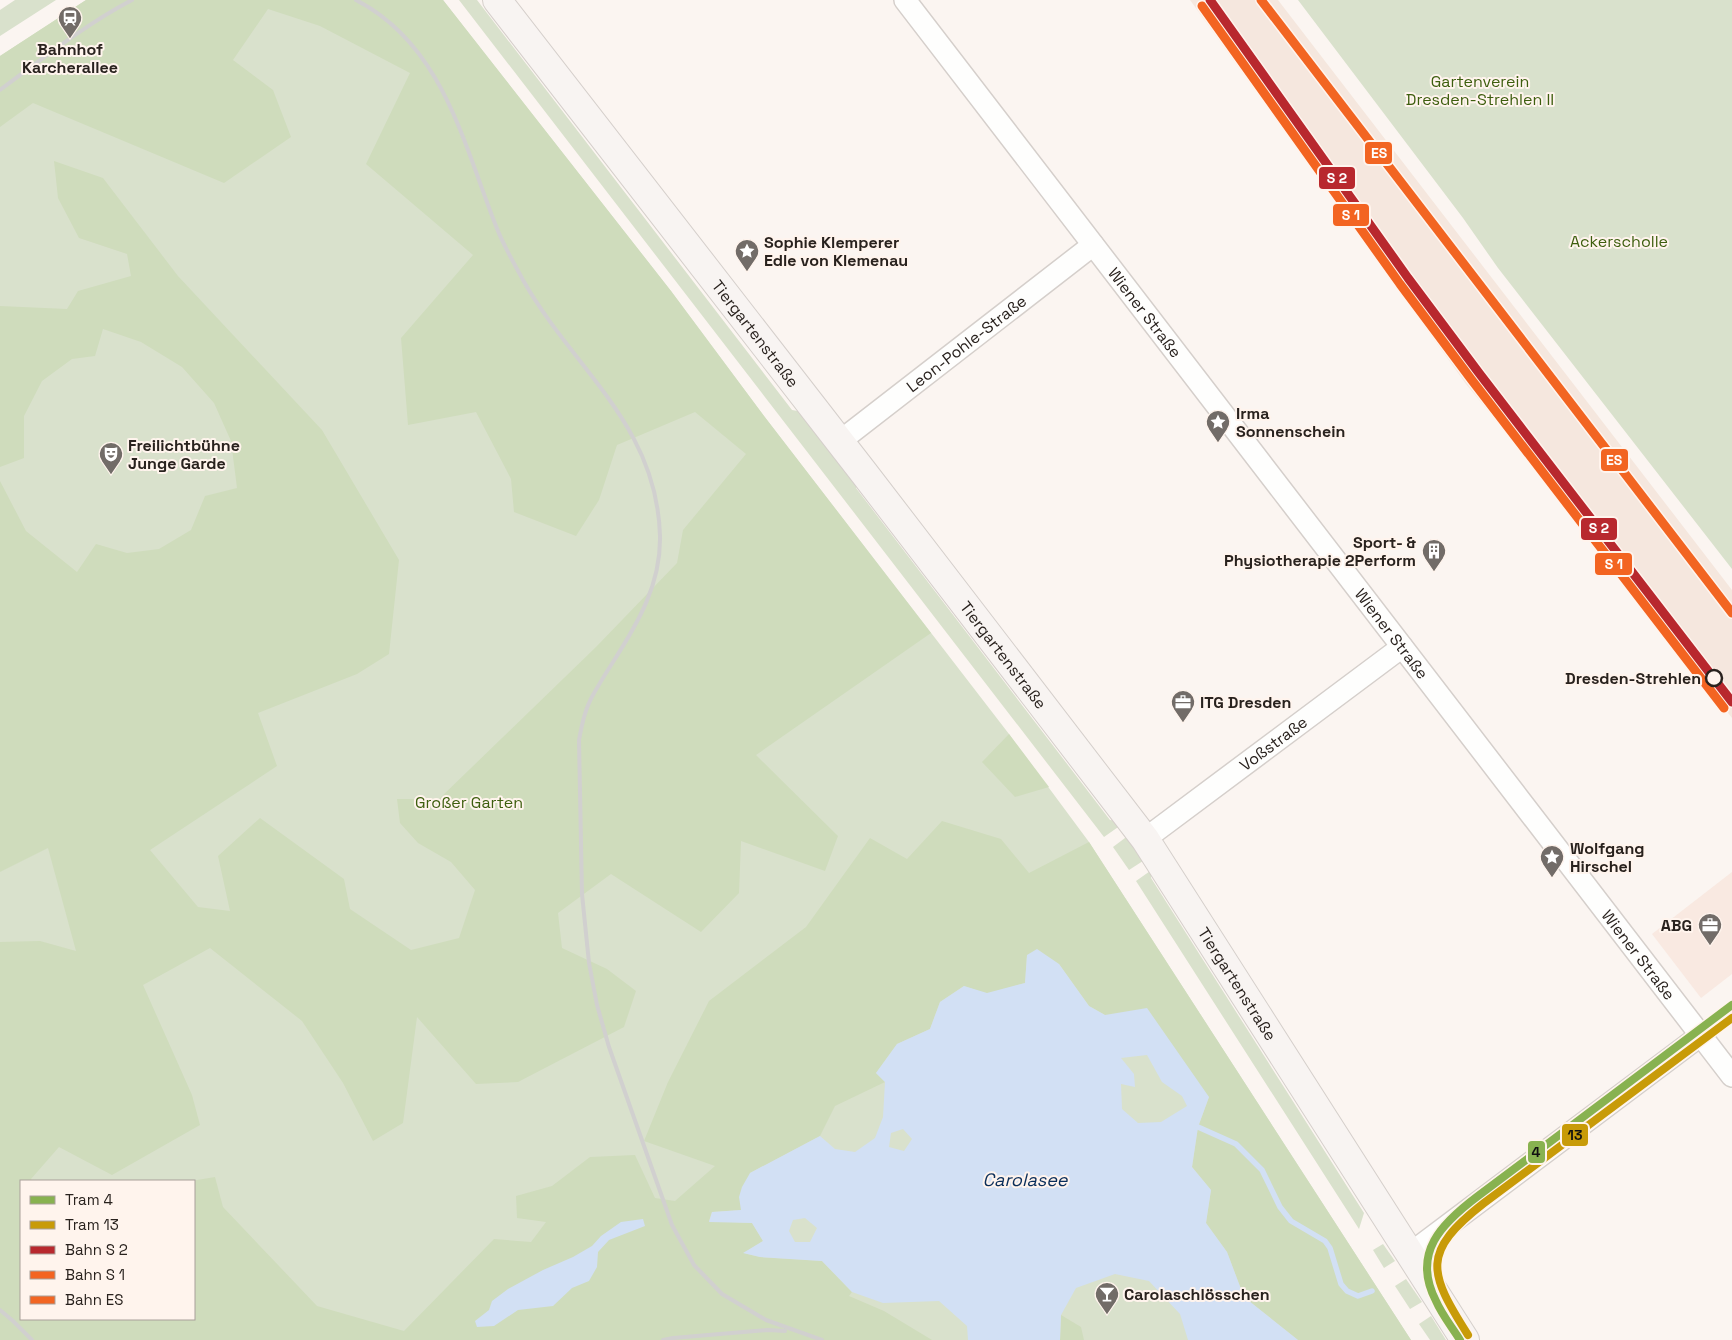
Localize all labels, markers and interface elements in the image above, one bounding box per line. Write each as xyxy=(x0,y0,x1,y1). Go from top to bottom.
station icon: Bahnhof Karcherallee xyxy=(57,5,83,39)
place label: Bahnhof Karcherallee xyxy=(22,39,118,78)
park label: Gartenverein Dresden-Strehlen II xyxy=(1406,71,1554,110)
line badge: ES xyxy=(1364,141,1393,165)
text: ES xyxy=(1371,144,1388,162)
line badge: S 2 xyxy=(1318,166,1356,190)
text: S 2 xyxy=(1327,169,1347,187)
line badge: S 1 xyxy=(1332,203,1370,227)
text: S 1 xyxy=(1342,206,1360,224)
park label: Ackerscholle xyxy=(1570,231,1668,252)
place label: Sophie Klemperer Edle von Klemenau xyxy=(764,232,908,271)
place icon: Sophie Klemperer Edle von Klemenau xyxy=(734,238,760,272)
street label: Wiener Straße xyxy=(1104,263,1187,362)
street label: Tiergartenstraße xyxy=(707,275,804,391)
street label: Leon-Pohle-Straße xyxy=(902,290,1031,397)
place label: Irma Sonnenschein xyxy=(1236,403,1345,442)
place icon: Irma Sonnenschein xyxy=(1205,409,1231,443)
place label: Freilichtbühne Junge Garde xyxy=(128,435,240,474)
theatre icon: Freilichtbühne Junge Garde xyxy=(98,441,124,475)
line badge: ES xyxy=(1600,448,1629,472)
text: ES xyxy=(1606,451,1623,469)
line badge: S 2 xyxy=(1580,517,1618,541)
text: S 2 xyxy=(1589,519,1609,537)
place label: Sport- & Physiotherapie 2Perform xyxy=(1224,532,1417,571)
building icon: Sport- & Physiotherapie 2Perform xyxy=(1421,538,1447,572)
line badge: S 1 xyxy=(1594,552,1633,576)
text: S 1 xyxy=(1605,555,1623,573)
street label: Wiener Straße xyxy=(1350,584,1433,683)
street label: Tiergartenstraße xyxy=(956,597,1052,713)
place label: Dresden-Strehlen xyxy=(1565,668,1701,689)
marker: Dresden-Strehlen xyxy=(1705,669,1723,687)
office icon: ITG Dresden xyxy=(1170,689,1196,723)
place label: ITG Dresden xyxy=(1200,692,1291,713)
street label: Voßstraße xyxy=(1235,711,1311,775)
park label: Großer Garten xyxy=(415,792,523,813)
place label: Wolfgang Hirschel xyxy=(1570,838,1645,877)
place icon: Wolfgang Hirschel xyxy=(1539,844,1565,878)
street label: Wiener Straße xyxy=(1597,905,1680,1004)
office icon: ABG xyxy=(1697,912,1723,946)
place label: ABG xyxy=(1661,915,1692,936)
street label: Tiergartenstraße xyxy=(1194,923,1281,1044)
line badge: 13 xyxy=(1561,1123,1589,1147)
text: 13 xyxy=(1568,1126,1582,1144)
line badge: 4 xyxy=(1527,1140,1546,1164)
text: 4 xyxy=(1532,1143,1541,1161)
water label: Carolasee xyxy=(983,1168,1069,1191)
legend xyxy=(20,1180,195,1320)
text: Tram 4 xyxy=(65,1190,113,1209)
text: Tram 13 xyxy=(65,1215,119,1234)
text: Bahn S 2 xyxy=(65,1240,128,1259)
text: Bahn S 1 xyxy=(65,1265,125,1284)
bar icon: Carolaschlösschen xyxy=(1094,1281,1120,1315)
place label: Carolaschlösschen xyxy=(1124,1284,1270,1305)
text: Bahn ES xyxy=(65,1290,123,1309)

